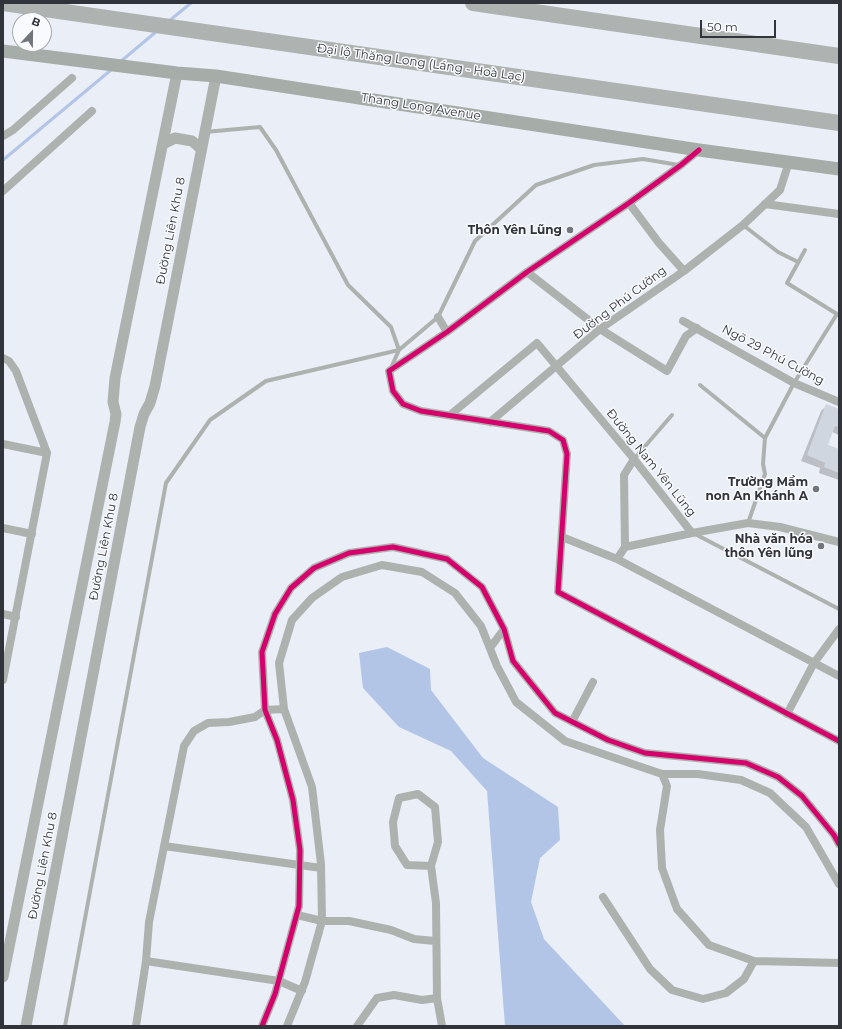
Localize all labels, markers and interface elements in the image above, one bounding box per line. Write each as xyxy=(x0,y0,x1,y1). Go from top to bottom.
north arrow xyxy=(12,12,52,52)
scale bar xyxy=(702,12,778,38)
text: B xyxy=(30,14,43,30)
text: 50 m xyxy=(707,19,738,34)
street label: Đại lộ Thăng Long (Láng - Hoà Lạc) xyxy=(316,41,526,85)
street label: Thang Long Avenue xyxy=(360,90,482,124)
street label: Đường Liên Khu 8 xyxy=(154,176,188,286)
place label: Thôn Yên Lũng xyxy=(468,223,562,237)
marker: Thôn Yên Lũng xyxy=(565,225,575,235)
street label: Đường Phú Cường xyxy=(571,263,669,343)
street label: Ngõ 29 Phú Cường xyxy=(719,322,827,388)
street label: Đường Nam Yên Lũng xyxy=(603,406,699,520)
place label: Trường Mầm non An Khánh A xyxy=(705,475,808,503)
marker: Trường Mầm non An Khánh A xyxy=(811,484,821,494)
street label: Đường Liên Khu 8 xyxy=(87,492,121,602)
place label: Nhà văn hóa thôn Yên lũng xyxy=(725,532,813,560)
marker: Nhà văn hóa thôn Yên lũng xyxy=(816,541,826,551)
street label: Đường Liên Khu 8 xyxy=(26,811,60,921)

